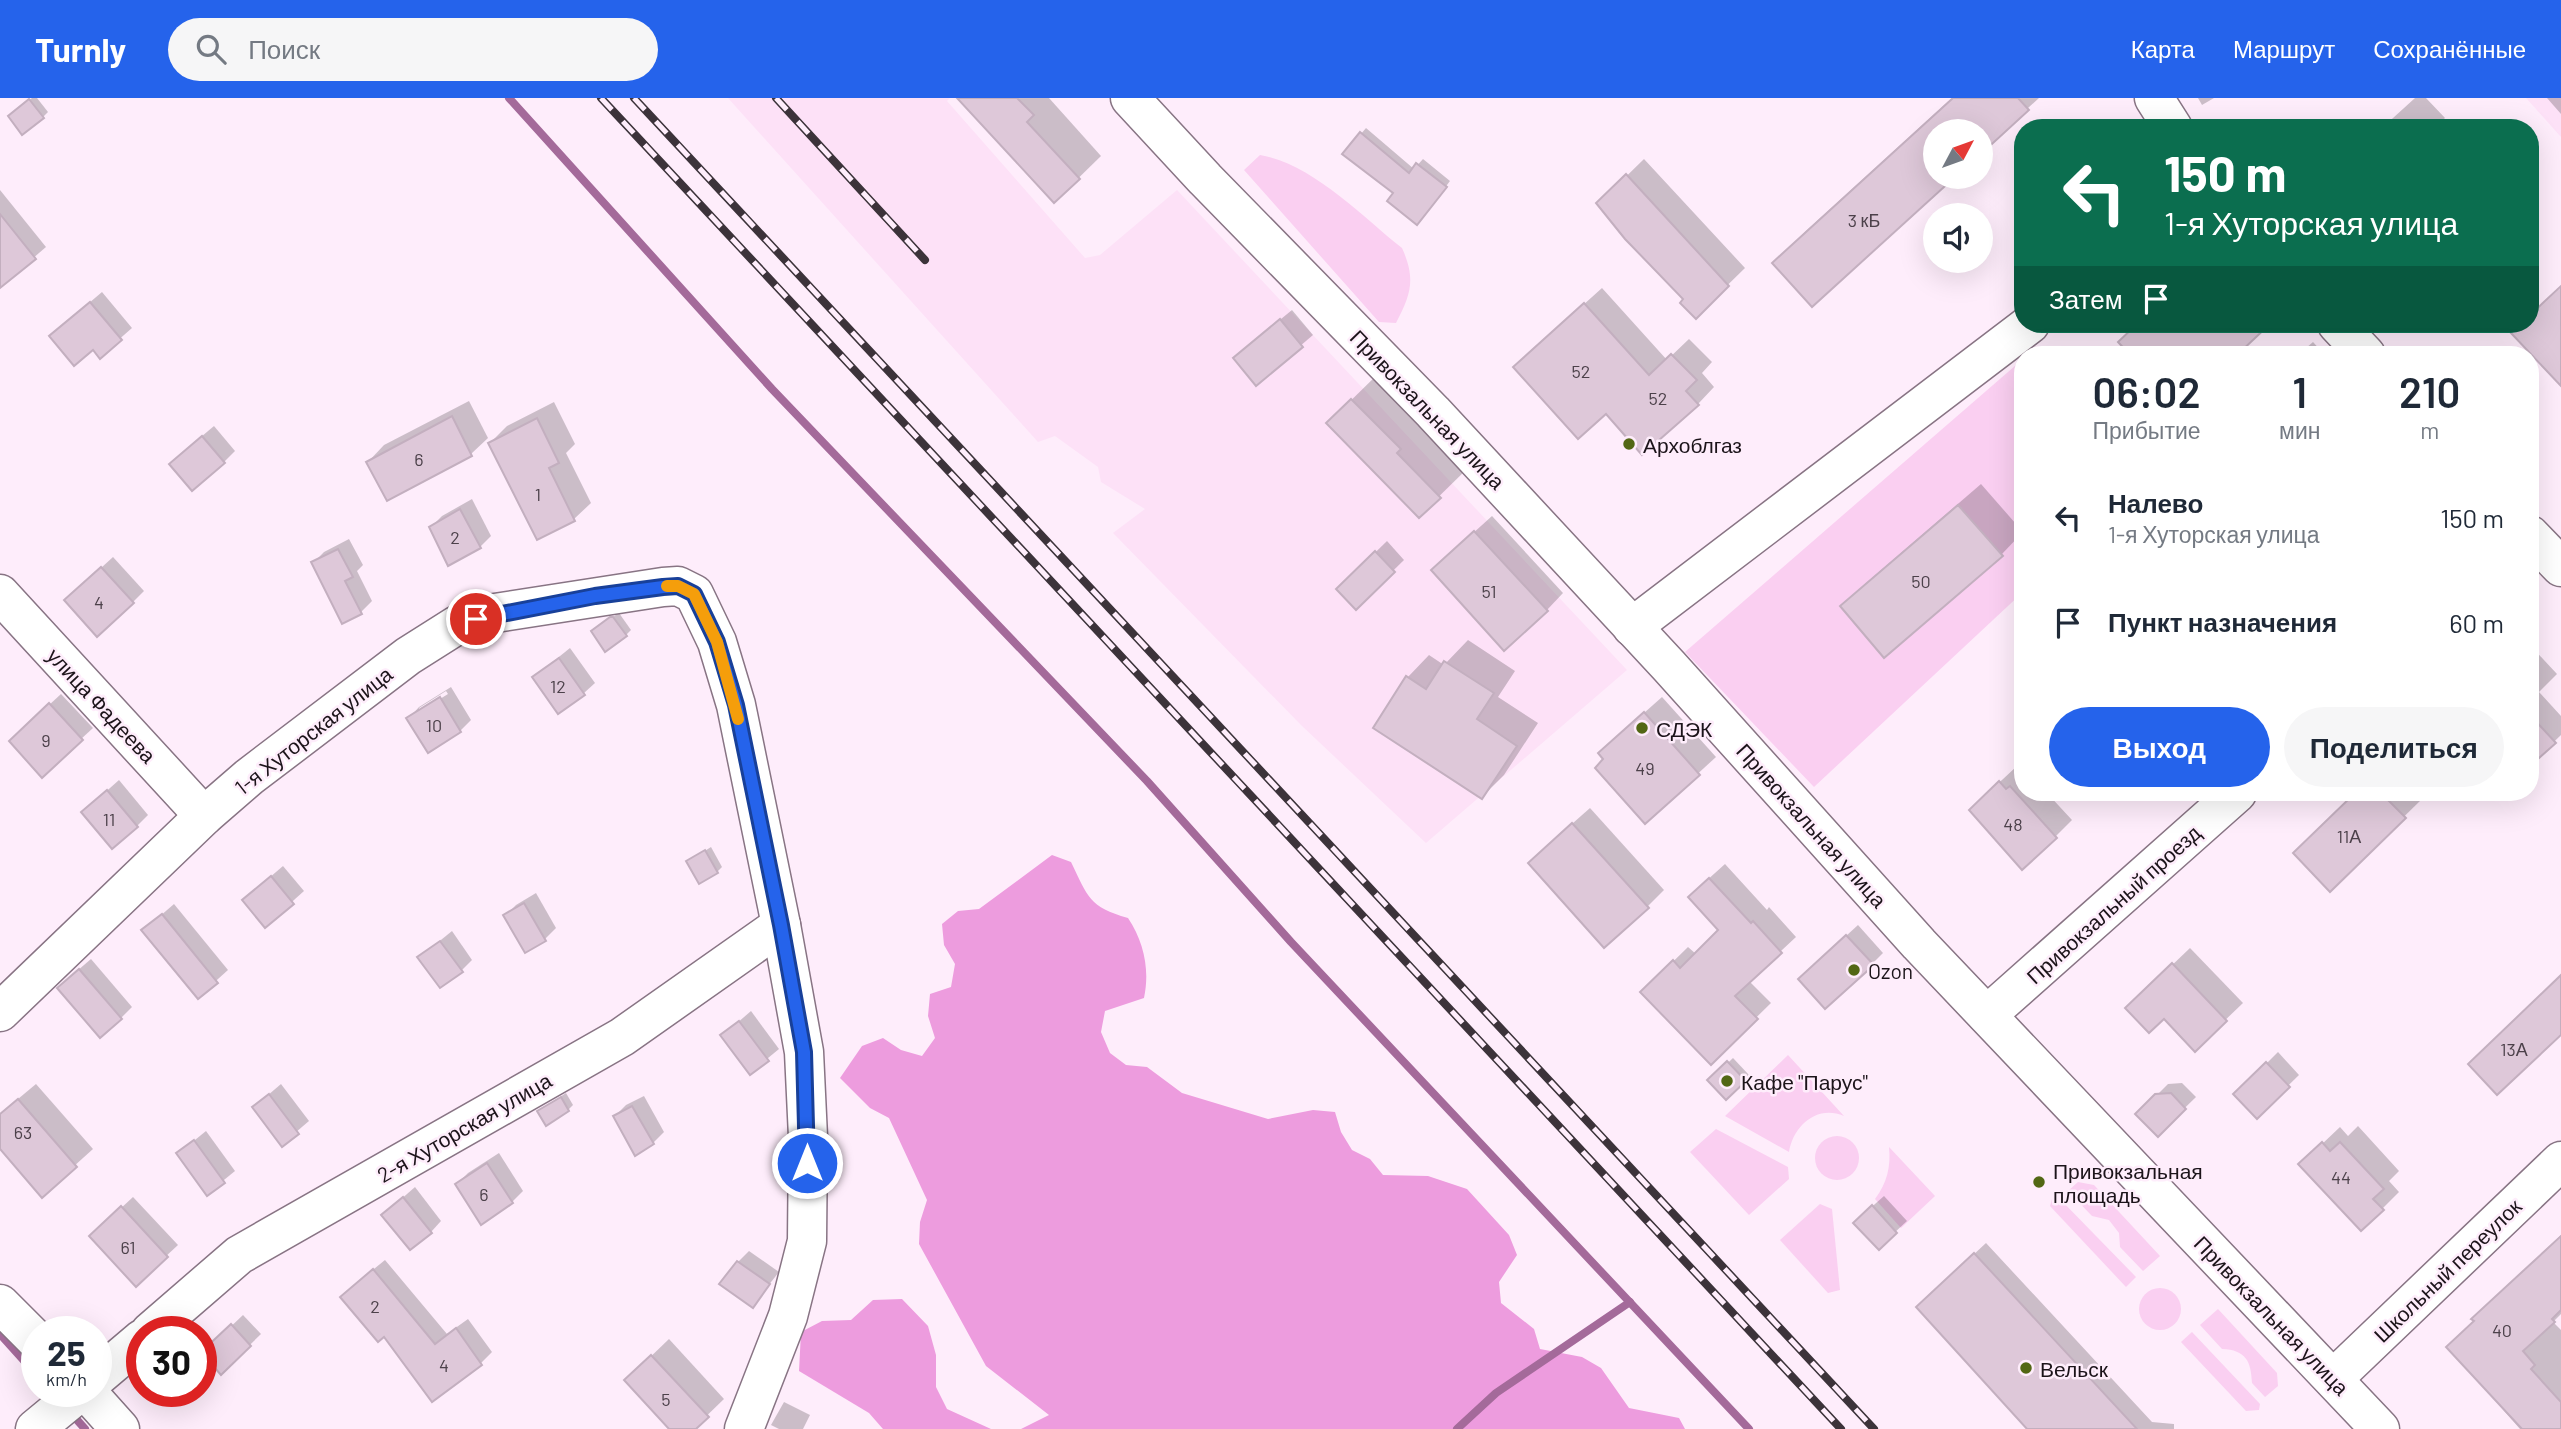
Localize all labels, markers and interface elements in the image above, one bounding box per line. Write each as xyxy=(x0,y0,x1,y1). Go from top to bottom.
search box xyxy=(168,18,658,81)
text: Turnly xyxy=(35,29,126,69)
icon: search xyxy=(192,30,230,68)
text: Поиск xyxy=(248,33,320,64)
text: Карта xyxy=(2131,34,2195,63)
text: Маршрут xyxy=(2233,34,2335,63)
text: Сохранённые xyxy=(2373,34,2526,63)
north arrow xyxy=(1923,119,1993,189)
map controls xyxy=(1923,119,1993,273)
text: 150 m xyxy=(2164,143,2286,202)
icon: left xyxy=(2049,147,2140,238)
button: sound xyxy=(1923,203,1993,273)
text: 1-я Хуторская улица xyxy=(2164,203,2458,241)
house number: 3 кБ xyxy=(1848,209,1880,231)
icon: arrive xyxy=(2137,280,2175,318)
text: Затем xyxy=(2049,283,2123,314)
street label: Привокзальная улица xyxy=(1346,324,1511,494)
house number: 52 xyxy=(1572,360,1590,382)
text: 06:02 xyxy=(2093,366,2201,416)
text: 1 xyxy=(2292,366,2307,416)
text: 210 xyxy=(2399,366,2460,416)
house number: 52 xyxy=(1649,387,1667,409)
text: Прибытие xyxy=(2093,416,2201,444)
text: мин xyxy=(2279,416,2320,444)
text: m xyxy=(2420,416,2439,444)
place label: Архоблгаз xyxy=(1643,432,1742,457)
marker: Архоблгаз xyxy=(1621,436,1637,452)
house number: 6 xyxy=(414,448,424,470)
house number: 1 xyxy=(535,483,541,505)
text: Налево xyxy=(2108,487,2203,518)
icon: left xyxy=(2049,499,2087,537)
text: 150 m xyxy=(2440,502,2504,533)
text: 1-я Хуторская улица xyxy=(2108,520,2320,548)
house number: 2 xyxy=(450,526,460,548)
house number: 50 xyxy=(1911,570,1931,592)
house number: 51 xyxy=(1481,580,1497,602)
pin xyxy=(446,589,506,649)
house number: 4 xyxy=(94,591,104,613)
icon: arrive xyxy=(457,600,495,638)
icon: arrive xyxy=(2049,604,2087,642)
text: Пункт назначения xyxy=(2108,606,2337,637)
text: 60 m xyxy=(2449,607,2504,638)
street label: улица Фадеева xyxy=(42,642,162,768)
street label: 1-я Хуторская улица xyxy=(229,661,397,799)
house number: 12 xyxy=(550,675,566,697)
button: Выход xyxy=(2049,707,2270,787)
button: Поделиться xyxy=(2284,707,2504,787)
house number: 10 xyxy=(426,714,442,736)
place label: СДЭК xyxy=(1656,716,1713,741)
marker: СДЭК xyxy=(1634,720,1650,736)
house number: 9 xyxy=(41,729,51,751)
street label: Привокзальная улица xyxy=(1732,738,1892,912)
house number: 49 xyxy=(1635,757,1655,779)
house number: 11 xyxy=(103,808,115,830)
house number: 48 xyxy=(2003,813,2023,835)
street label: Привокзальный проезд xyxy=(2021,819,2205,989)
house number: 11А xyxy=(2337,825,2361,847)
place label: Ozon xyxy=(1868,958,1913,983)
marker: Ozon xyxy=(1846,962,1862,978)
house number: 13А xyxy=(2500,1038,2528,1060)
street label: 2-я Хуторская улица xyxy=(372,1067,556,1187)
place label: Кафе "Парус" xyxy=(1741,1069,1868,1094)
marker: Кафе "Парус" xyxy=(1719,1073,1735,1089)
house number: 63 xyxy=(14,1121,32,1143)
position arrow xyxy=(770,1126,844,1200)
place label: Привокзальная площадь xyxy=(2053,1158,2203,1207)
house number: 44 xyxy=(2331,1166,2351,1188)
marker: Привокзальная площадь xyxy=(2031,1174,2047,1190)
house number: 6 xyxy=(479,1183,489,1205)
street label: Школьный переулок xyxy=(2368,1193,2526,1347)
street label: Привокзальная улица xyxy=(2190,1230,2355,1400)
house number: 61 xyxy=(120,1236,136,1258)
house number: 2 xyxy=(370,1295,380,1317)
speed limit sign: 30 xyxy=(126,1316,217,1407)
house number: 40 xyxy=(2492,1319,2512,1341)
text: 25 xyxy=(47,1331,86,1373)
house number: 4 xyxy=(439,1354,449,1376)
place label: Вельск xyxy=(2040,1356,2109,1381)
marker: Вельск xyxy=(2018,1360,2034,1376)
text: km/h xyxy=(46,1368,87,1390)
house number: 5 xyxy=(661,1388,671,1410)

